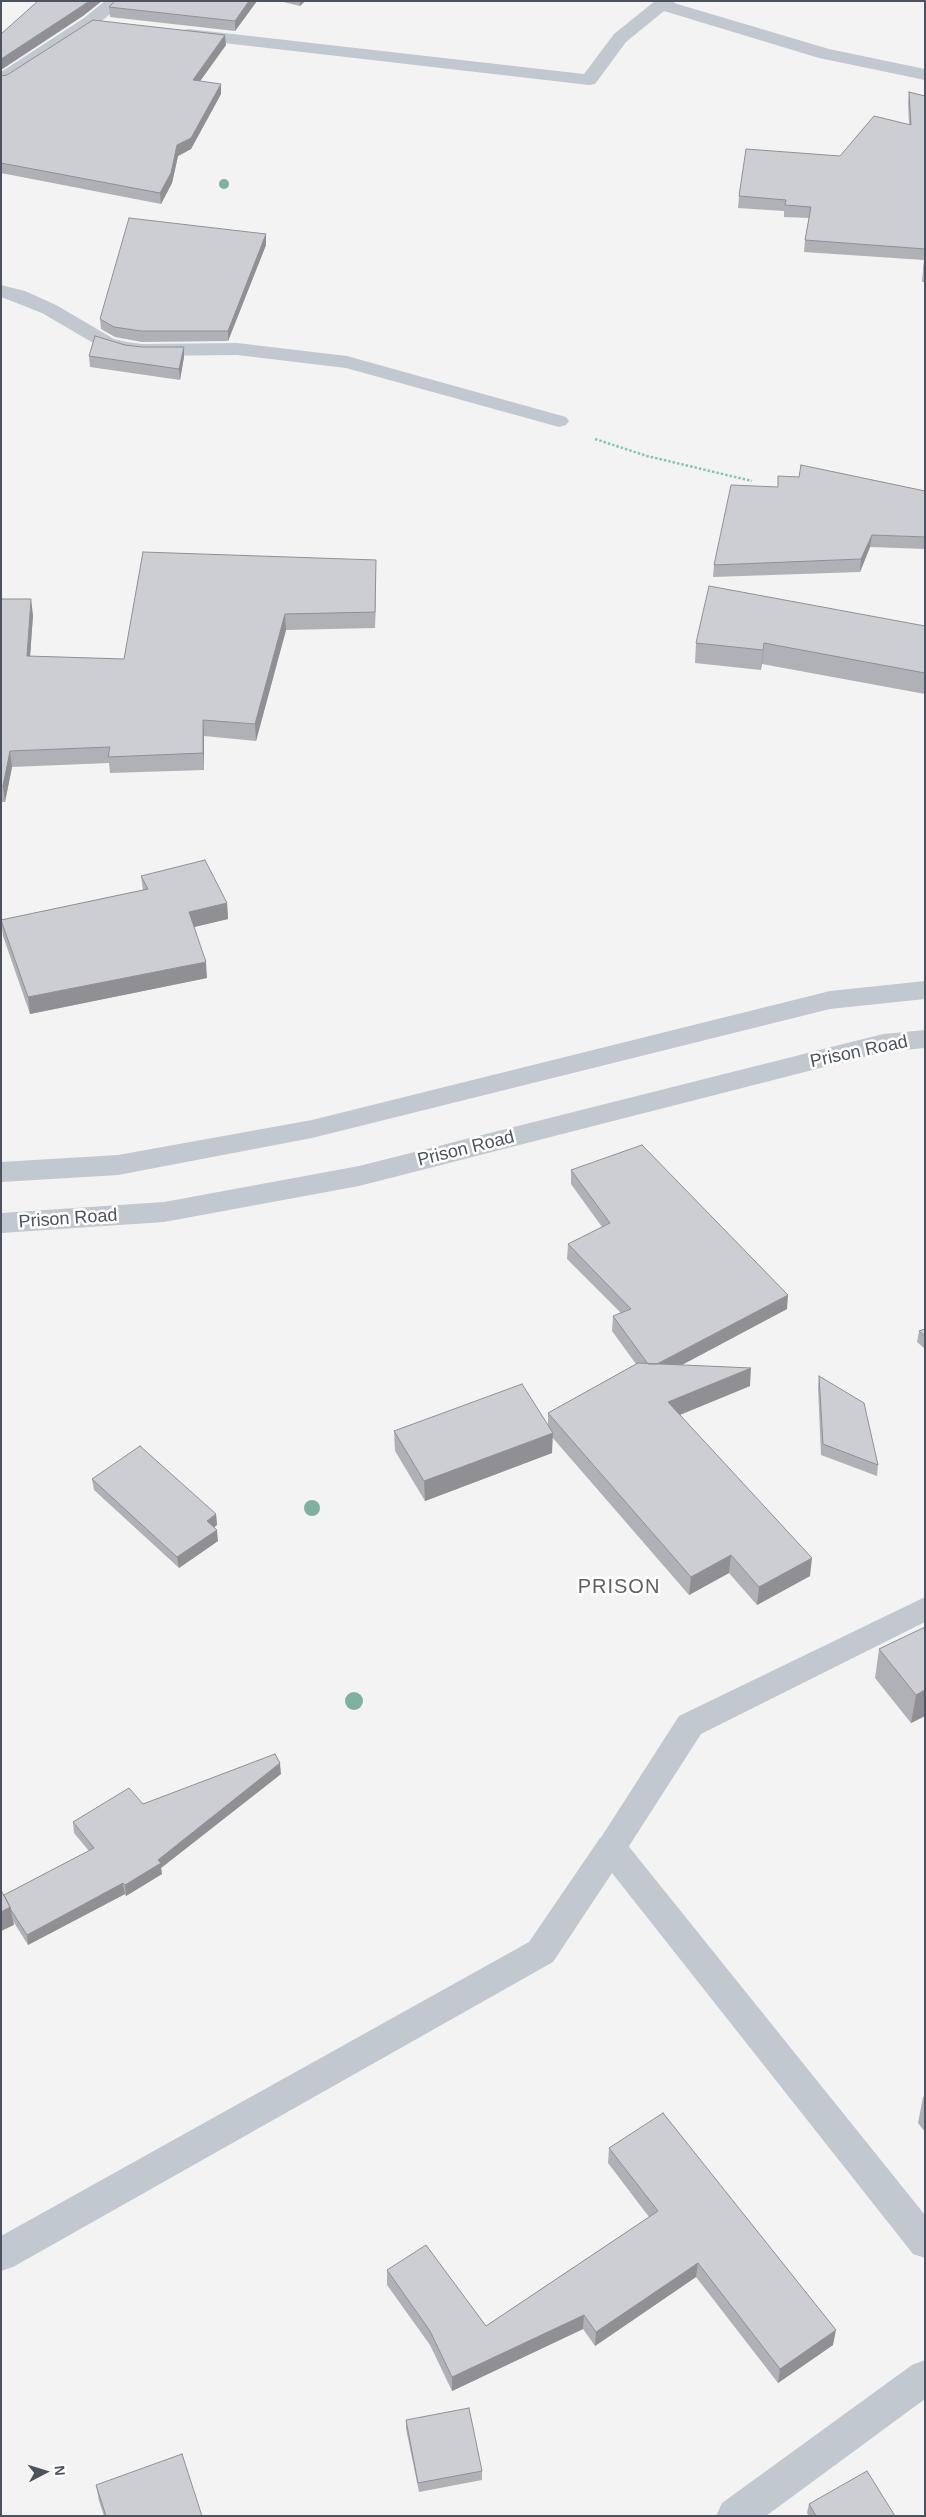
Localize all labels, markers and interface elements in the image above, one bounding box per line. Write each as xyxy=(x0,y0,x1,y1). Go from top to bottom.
street label: Prison Road xyxy=(808,1031,910,1073)
street label: Prison Road xyxy=(415,1127,517,1171)
street label: Prison Road xyxy=(18,1205,118,1233)
district label: PRISON xyxy=(577,1575,661,1599)
north arrow xyxy=(20,2447,70,2497)
text: N xyxy=(52,2465,68,2476)

